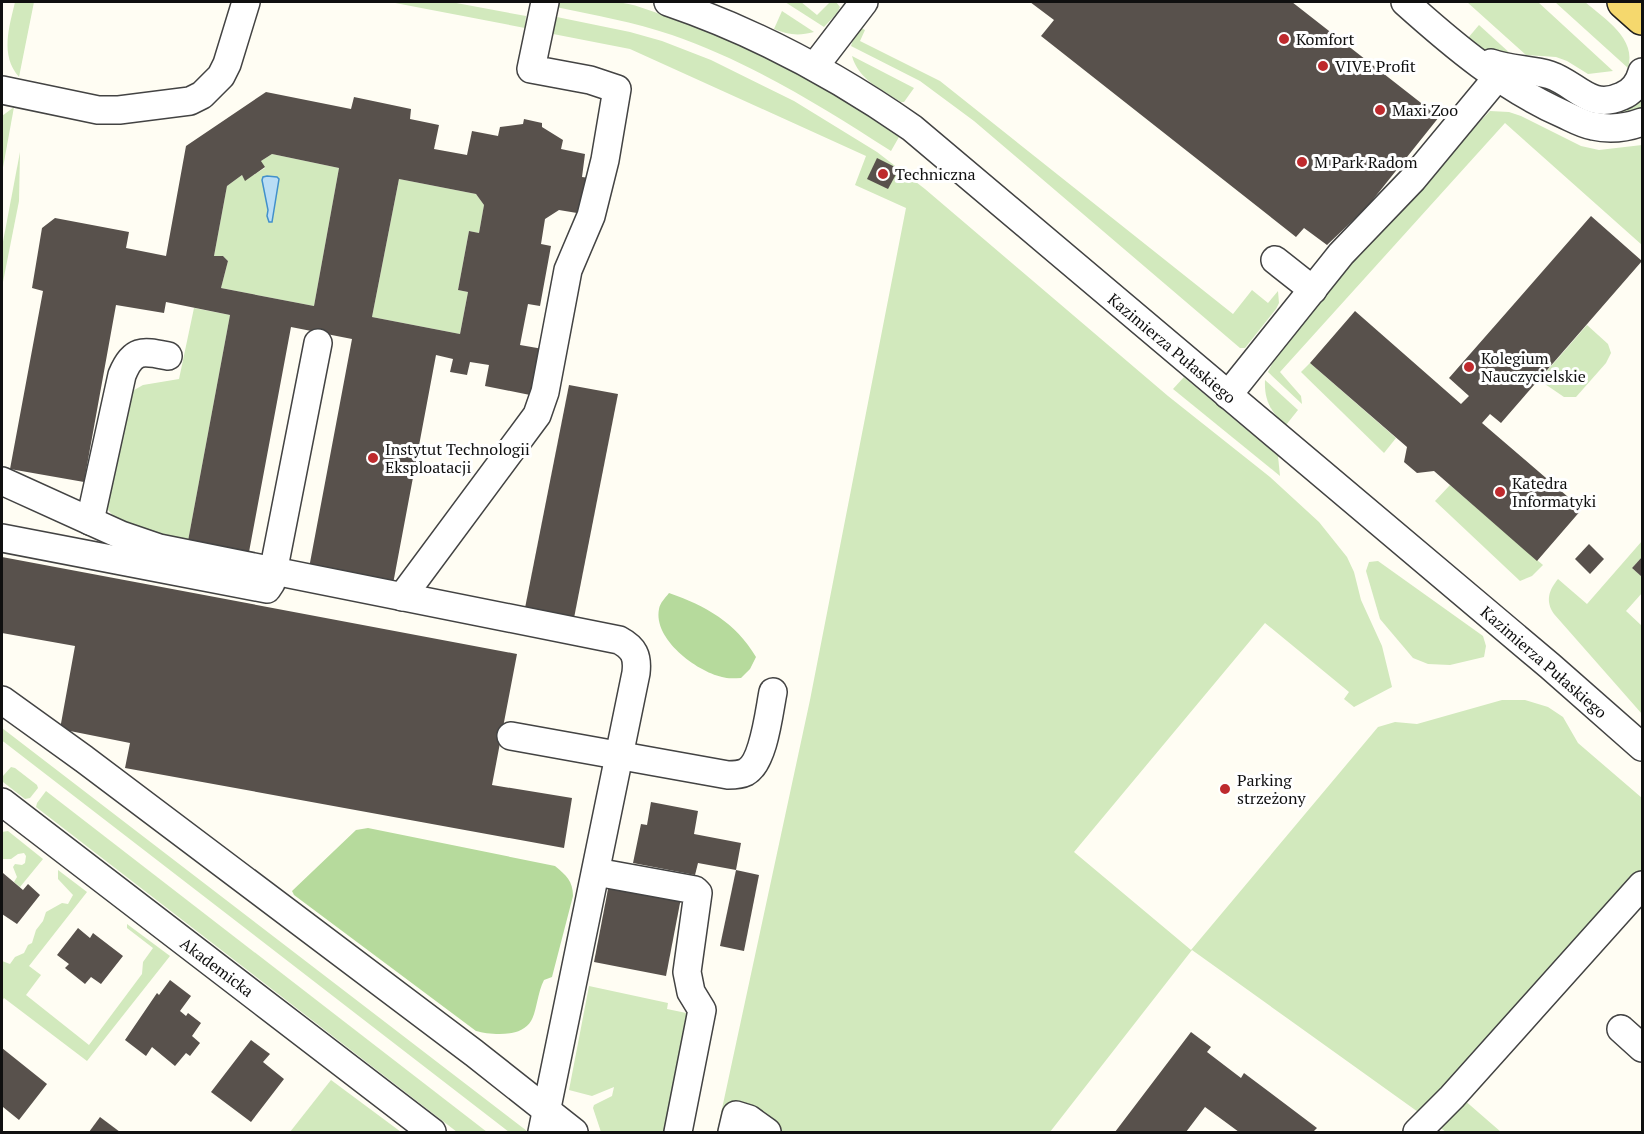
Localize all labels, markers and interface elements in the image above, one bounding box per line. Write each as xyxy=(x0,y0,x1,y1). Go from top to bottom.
place label: Komfort xyxy=(1296,28,1354,50)
marker: Komfort xyxy=(1277,32,1291,46)
place label: VIVE Profit xyxy=(1335,55,1416,77)
marker: VIVE Profit xyxy=(1316,59,1330,73)
place label: Maxi Zoo xyxy=(1392,99,1458,121)
marker: Maxi Zoo xyxy=(1373,103,1387,117)
place label: M Park Radom xyxy=(1314,151,1418,173)
marker: M Park Radom xyxy=(1295,155,1309,169)
place label: Techniczna xyxy=(895,163,976,185)
marker: Techniczna xyxy=(876,167,890,181)
street label: Kazimierza Pułaskiego xyxy=(1103,288,1241,408)
place label: Kolegium Nauczycielskie xyxy=(1481,347,1586,387)
marker: Kolegium Nauczycielskie xyxy=(1462,360,1476,374)
place label: Instytut Technologii Eksploatacji xyxy=(385,438,530,478)
marker: Instytut Technologii Eksploatacji xyxy=(366,451,380,465)
place label: Katedra Informatyki xyxy=(1512,472,1596,512)
marker: Katedra Informatyki xyxy=(1493,485,1507,499)
street label: Kazimierza Pułaskiego xyxy=(1476,601,1612,723)
place label: Parking strzeżony xyxy=(1237,769,1306,809)
marker: Parking strzeżony xyxy=(1218,782,1232,796)
street label: Akademicka xyxy=(176,932,258,1002)

